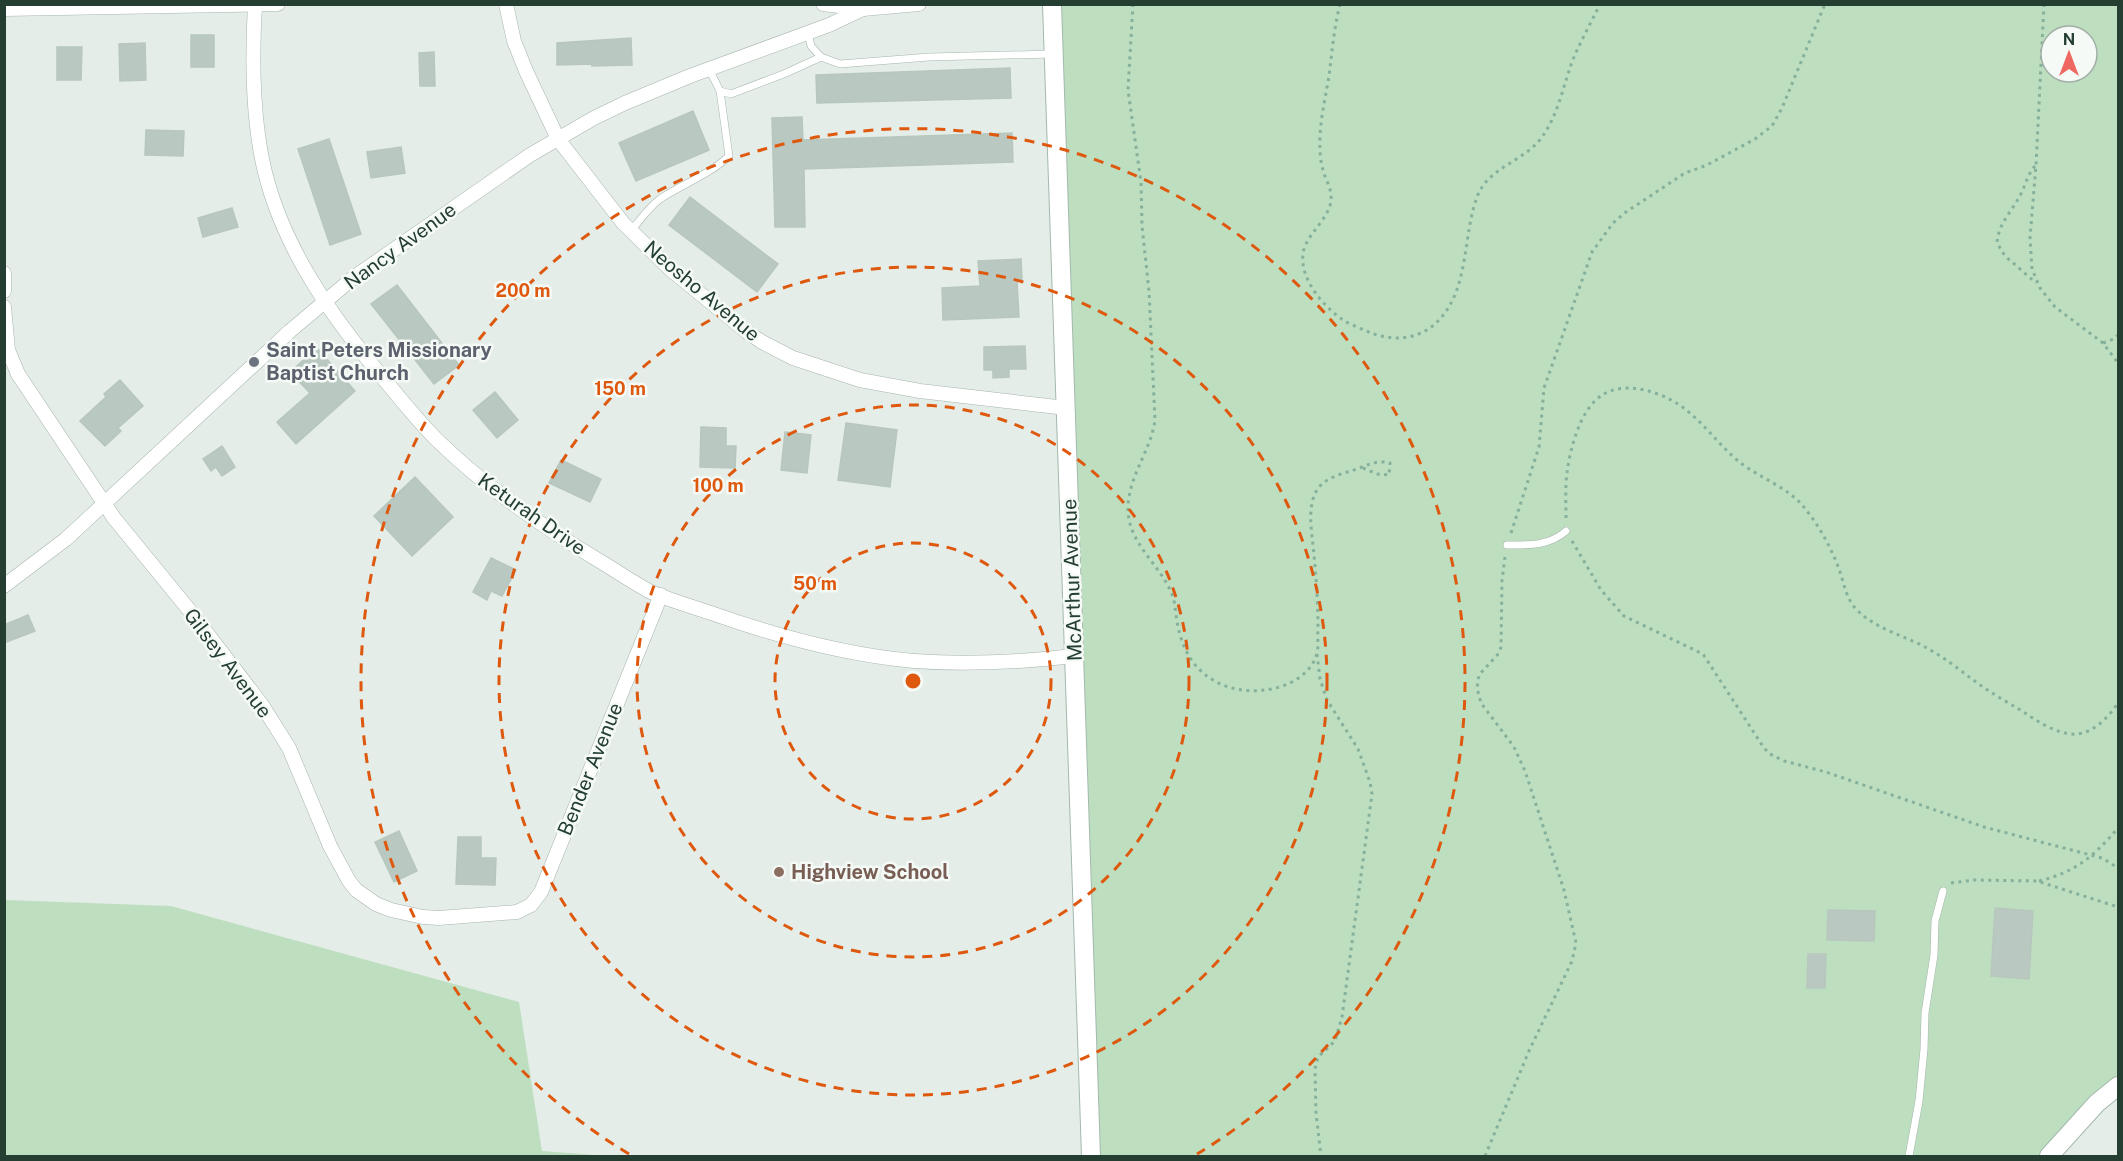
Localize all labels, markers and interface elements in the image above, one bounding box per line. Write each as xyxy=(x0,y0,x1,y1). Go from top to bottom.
north arrow xyxy=(2039,24,2099,84)
text: N xyxy=(2063,30,2075,49)
street label: Nancy Avenue xyxy=(339,197,461,295)
street label: Neosho Avenue xyxy=(639,236,765,346)
text: 200 m xyxy=(496,280,550,301)
place label: Saint Peters Missionary Baptist Church xyxy=(266,338,492,385)
marker: Saint Peters Missionary Baptist Church xyxy=(247,355,261,369)
text: 150 m xyxy=(594,378,646,399)
street label: Keturah Drive xyxy=(473,468,591,560)
text: 100 m xyxy=(692,475,744,496)
street label: McArthur Avenue xyxy=(1057,498,1087,662)
text: 50 m xyxy=(793,573,837,594)
street label: Gilsey Avenue xyxy=(179,603,277,723)
centre of rings xyxy=(903,671,923,691)
street label: Bender Avenue xyxy=(552,699,628,839)
place label: Highview School xyxy=(791,860,949,884)
marker: Highview School xyxy=(772,865,786,879)

